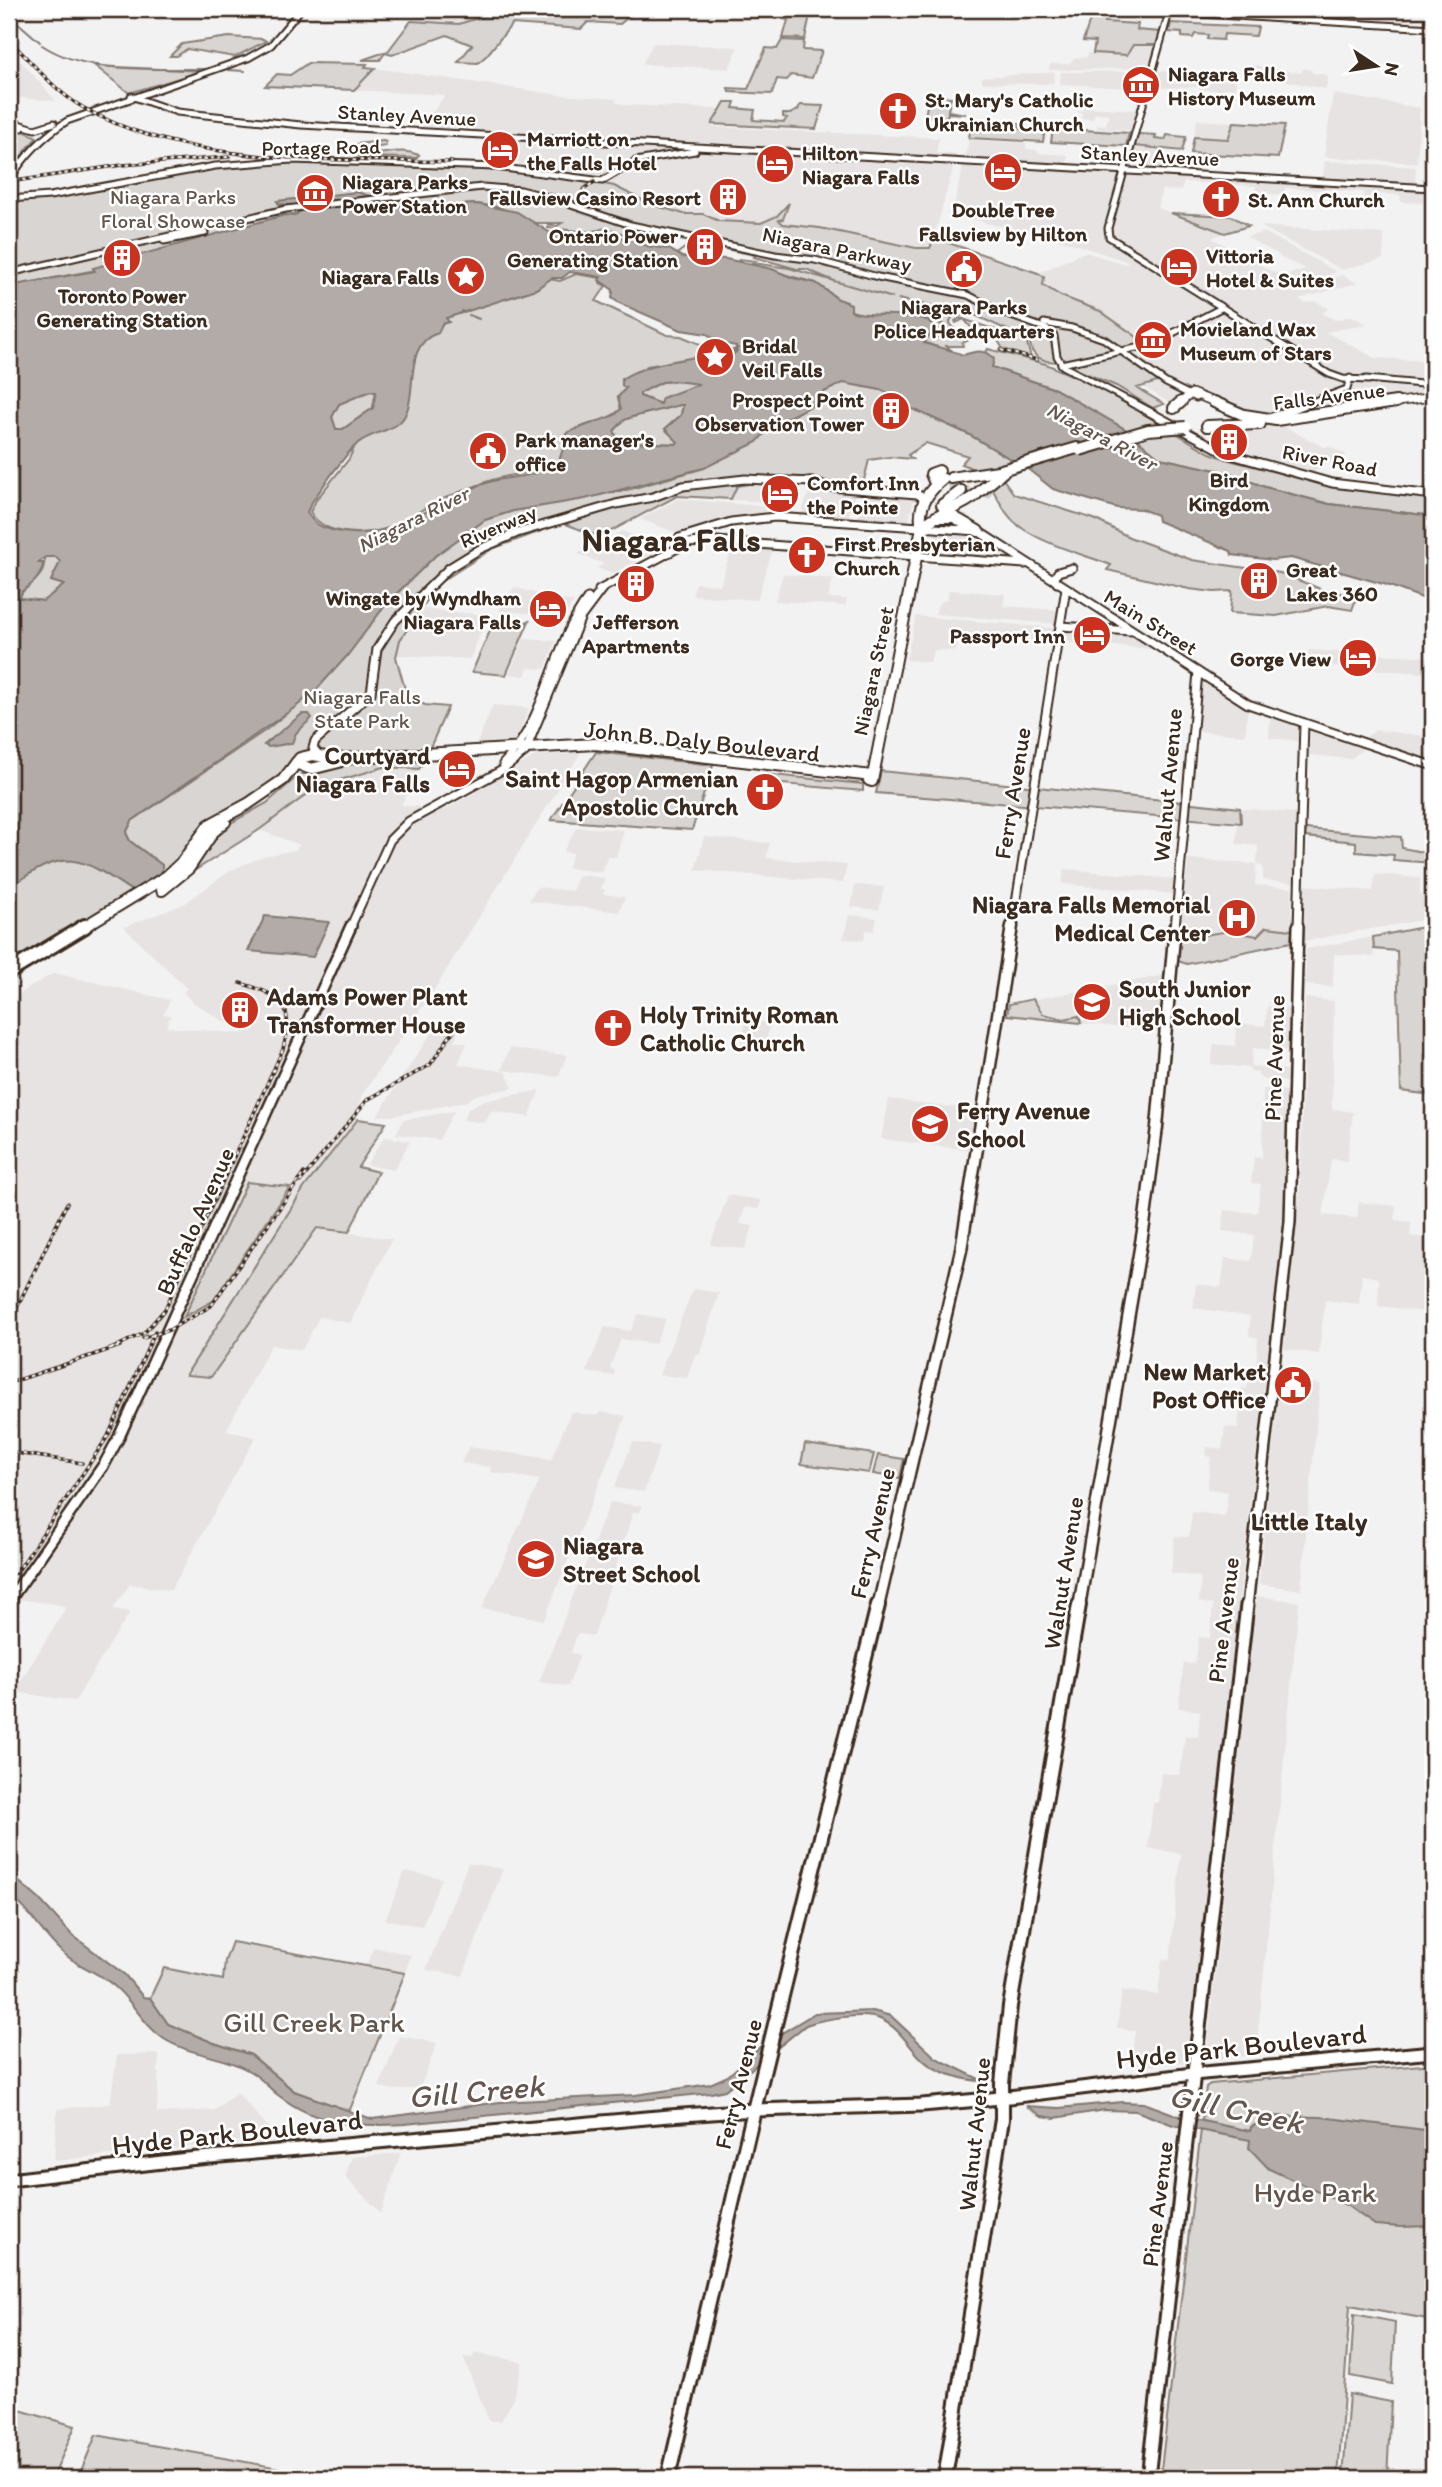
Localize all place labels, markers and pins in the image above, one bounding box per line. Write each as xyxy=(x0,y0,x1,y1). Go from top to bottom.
place label: Niagara Falls History Museum xyxy=(1168,61,1316,111)
museum icon: Niagara Falls History Museum xyxy=(1120,64,1162,106)
place label: St. Mary's Catholic Ukrainian Church xyxy=(925,87,1094,136)
church icon: St. Mary's Catholic Ukrainian Church xyxy=(877,90,919,132)
place label: Marriott on the Falls Hotel xyxy=(527,126,658,175)
hotel icon: Marriott on the Falls Hotel xyxy=(479,129,521,171)
place label: Hilton Niagara Falls xyxy=(802,140,919,190)
hotel icon: Hilton Niagara Falls xyxy=(754,143,796,185)
hotel icon: DoubleTree Fallsview by Hilton xyxy=(982,151,1024,193)
place label: Niagara Parks Power Station xyxy=(342,169,468,218)
museum icon: Niagara Parks Power Station xyxy=(294,172,336,214)
building icon: Fallsview Casino Resort xyxy=(707,176,749,218)
church icon: St. Ann Church xyxy=(1200,178,1242,220)
place label: Fallsview Casino Resort xyxy=(489,185,701,210)
place label: St. Ann Church xyxy=(1248,187,1385,212)
place label: DoubleTree Fallsview by Hilton xyxy=(919,197,1087,247)
place label: Ontario Power Generating Station xyxy=(507,223,679,273)
building icon: Ontario Power Generating Station xyxy=(684,226,726,268)
building icon: Toronto Power Generating Station xyxy=(101,237,143,279)
place label: Vittoria Hotel & Suites xyxy=(1206,243,1334,292)
hotel icon: Vittoria Hotel & Suites xyxy=(1158,246,1200,288)
public building icon: Niagara Parks Police Headquarters xyxy=(943,248,985,290)
place icon: Niagara Falls xyxy=(445,255,487,297)
place label: Niagara Falls xyxy=(322,264,439,290)
place label: Toronto Power Generating Station xyxy=(37,283,208,333)
place label: Niagara Parks Police Headquarters xyxy=(874,294,1054,344)
place label: Movieland Wax Museum of Stars xyxy=(1180,316,1332,365)
museum icon: Movieland Wax Museum of Stars xyxy=(1132,319,1174,361)
place label: Bridal Veil Falls xyxy=(742,333,823,382)
place icon: Bridal Veil Falls xyxy=(694,336,736,378)
place label: Prospect Point Observation Tower xyxy=(695,387,865,436)
building icon: Prospect Point Observation Tower xyxy=(870,390,912,432)
building icon: Bird Kingdom xyxy=(1208,421,1250,463)
place label: Park manager's office xyxy=(515,427,654,476)
public building icon: Park manager's office xyxy=(467,430,509,472)
place label: Bird Kingdom xyxy=(1188,467,1270,517)
place label: Comfort Inn the Pointe xyxy=(807,470,919,519)
hotel icon: Comfort Inn the Pointe xyxy=(759,473,801,515)
place label: First Presbyterian Church xyxy=(834,531,995,580)
church icon: First Presbyterian Church xyxy=(786,534,828,576)
place label: Great Lakes 360 xyxy=(1286,557,1378,606)
building icon: Great Lakes 360 xyxy=(1238,560,1280,602)
building icon: Jefferson Apartments xyxy=(615,563,657,605)
place label: Wingate by Wyndham Niagara Falls xyxy=(326,585,521,635)
hotel icon: Wingate by Wyndham Niagara Falls xyxy=(527,588,569,630)
place label: Jefferson Apartments xyxy=(581,609,690,659)
hotel icon: Passport Inn xyxy=(1071,614,1113,656)
place label: Passport Inn xyxy=(950,623,1065,649)
hotel icon: Gorge View xyxy=(1337,637,1379,679)
place label: Gorge View xyxy=(1230,646,1332,672)
place label: Courtyard Niagara Falls xyxy=(296,741,430,799)
hotel icon: Courtyard Niagara Falls xyxy=(436,748,478,790)
place label: Saint Hagop Armenian Apostolic Church xyxy=(505,764,738,822)
church icon: Saint Hagop Armenian Apostolic Church xyxy=(744,771,786,813)
place label: Niagara Falls Memorial Medical Center xyxy=(972,890,1210,947)
hospital icon: Niagara Falls Memorial Medical Center xyxy=(1216,897,1258,939)
place label: South Junior High School xyxy=(1119,974,1251,1032)
school or university icon: South Junior High School xyxy=(1071,981,1113,1023)
place label: Adams Power Plant Transformer House xyxy=(266,982,467,1039)
building icon: Adams Power Plant Transformer House xyxy=(219,989,261,1031)
place label: Holy Trinity Roman Catholic Church xyxy=(640,1000,838,1057)
church icon: Holy Trinity Roman Catholic Church xyxy=(592,1007,634,1049)
place label: Ferry Avenue School xyxy=(957,1096,1090,1153)
school or university icon: Ferry Avenue School xyxy=(909,1103,951,1145)
place label: New Market Post Office xyxy=(1143,1357,1266,1414)
public building icon: New Market Post Office xyxy=(1272,1364,1314,1406)
place label: Niagara Street School xyxy=(563,1531,700,1588)
school or university icon: Niagara Street School xyxy=(515,1538,557,1580)

